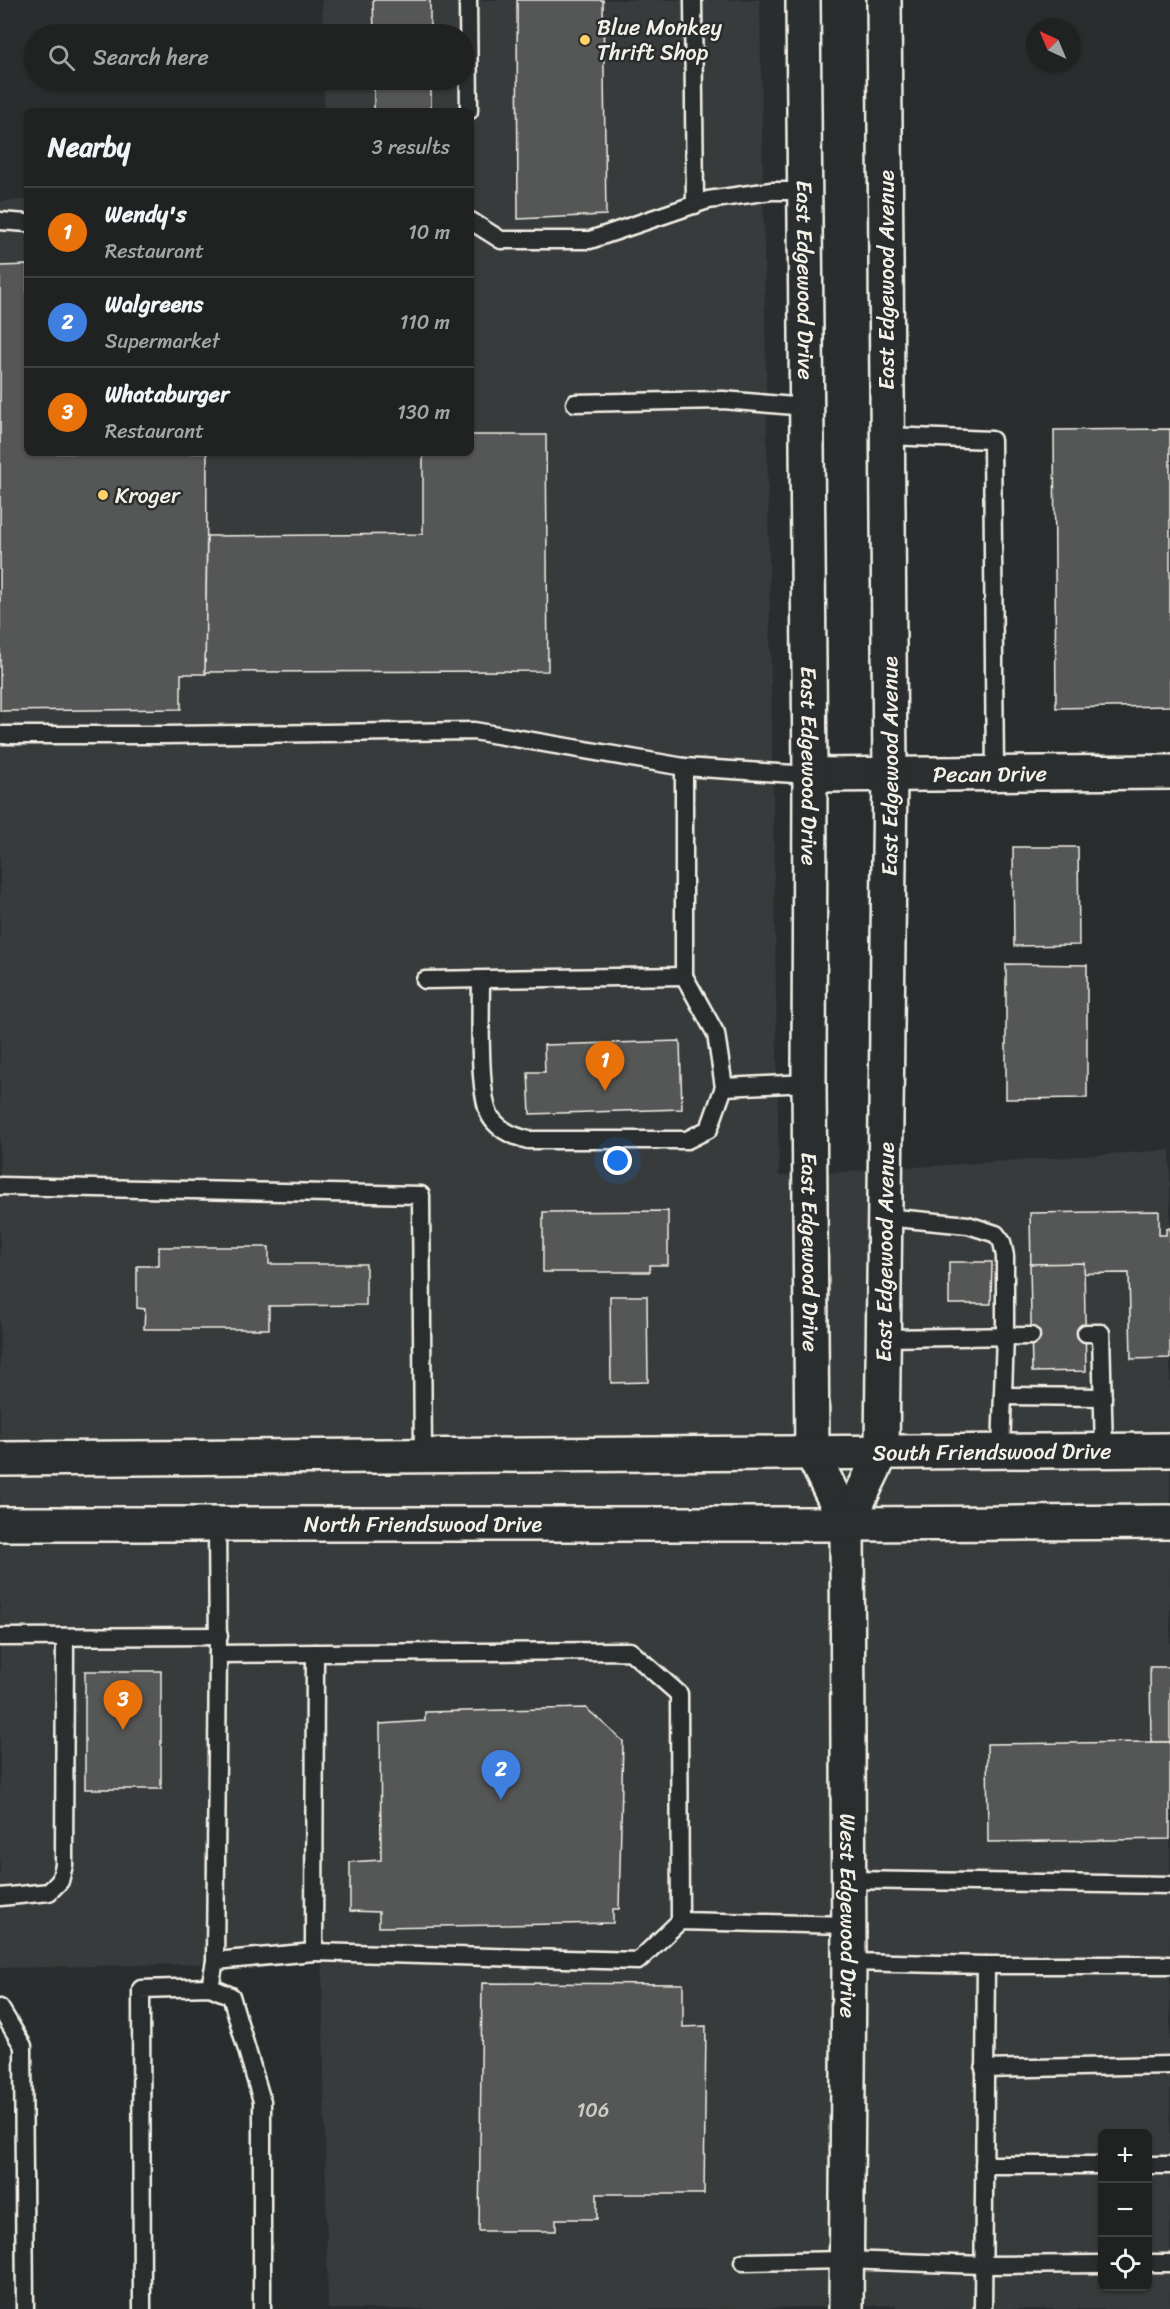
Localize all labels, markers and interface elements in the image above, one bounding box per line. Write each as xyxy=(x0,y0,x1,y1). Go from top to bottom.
place label: Blue Monkey Thrift Shop xyxy=(597,8,723,72)
north arrow xyxy=(1026,18,1080,72)
search box xyxy=(24,24,474,90)
marker: Blue Monkey Thrift Shop xyxy=(578,33,592,47)
text: Search here xyxy=(93,38,209,77)
icon: search xyxy=(45,41,78,74)
text: Nearby xyxy=(48,124,130,170)
text: 3 results xyxy=(372,130,450,165)
street label: East Edgewood Avenue xyxy=(867,170,906,390)
street label: East Edgewood Drive xyxy=(785,180,826,380)
text: Wendy's xyxy=(105,195,186,234)
text: 1 xyxy=(63,215,72,250)
text: 10 m xyxy=(408,215,450,250)
text: Restaurant xyxy=(105,234,204,269)
text: Walgreens xyxy=(105,285,203,324)
text: 2 xyxy=(62,305,73,340)
text: 110 m xyxy=(400,305,450,340)
text: Supermarket xyxy=(105,324,220,359)
text: Whataburger xyxy=(105,375,229,414)
text: 3 xyxy=(62,395,73,430)
text: 130 m xyxy=(397,395,450,430)
text: Restaurant xyxy=(105,414,204,449)
place label: Kroger xyxy=(115,476,181,515)
marker: Kroger xyxy=(96,488,110,502)
street label: East Edgewood Avenue xyxy=(869,656,910,876)
street label: East Edgewood Drive xyxy=(790,666,830,866)
street label: Pecan Drive xyxy=(933,754,1047,793)
pin: 1 xyxy=(586,1042,624,1091)
street label: East Edgewood Avenue xyxy=(864,1142,905,1362)
your location xyxy=(603,1146,632,1175)
street label: East Edgewood Drive xyxy=(790,1152,831,1352)
street label: South Friendswood Drive xyxy=(872,1431,1112,1472)
street label: North Friendswood Drive xyxy=(304,1505,542,1544)
pin: 3 xyxy=(104,1680,142,1730)
pin: 2 xyxy=(482,1750,520,1800)
street label: West Edgewood Drive xyxy=(829,1813,869,2018)
house number: 106 xyxy=(577,2093,609,2128)
map controls xyxy=(1098,2129,1152,2291)
button: + xyxy=(1098,2129,1152,2183)
button: − xyxy=(1098,2183,1152,2237)
button: locate xyxy=(1098,2237,1152,2291)

